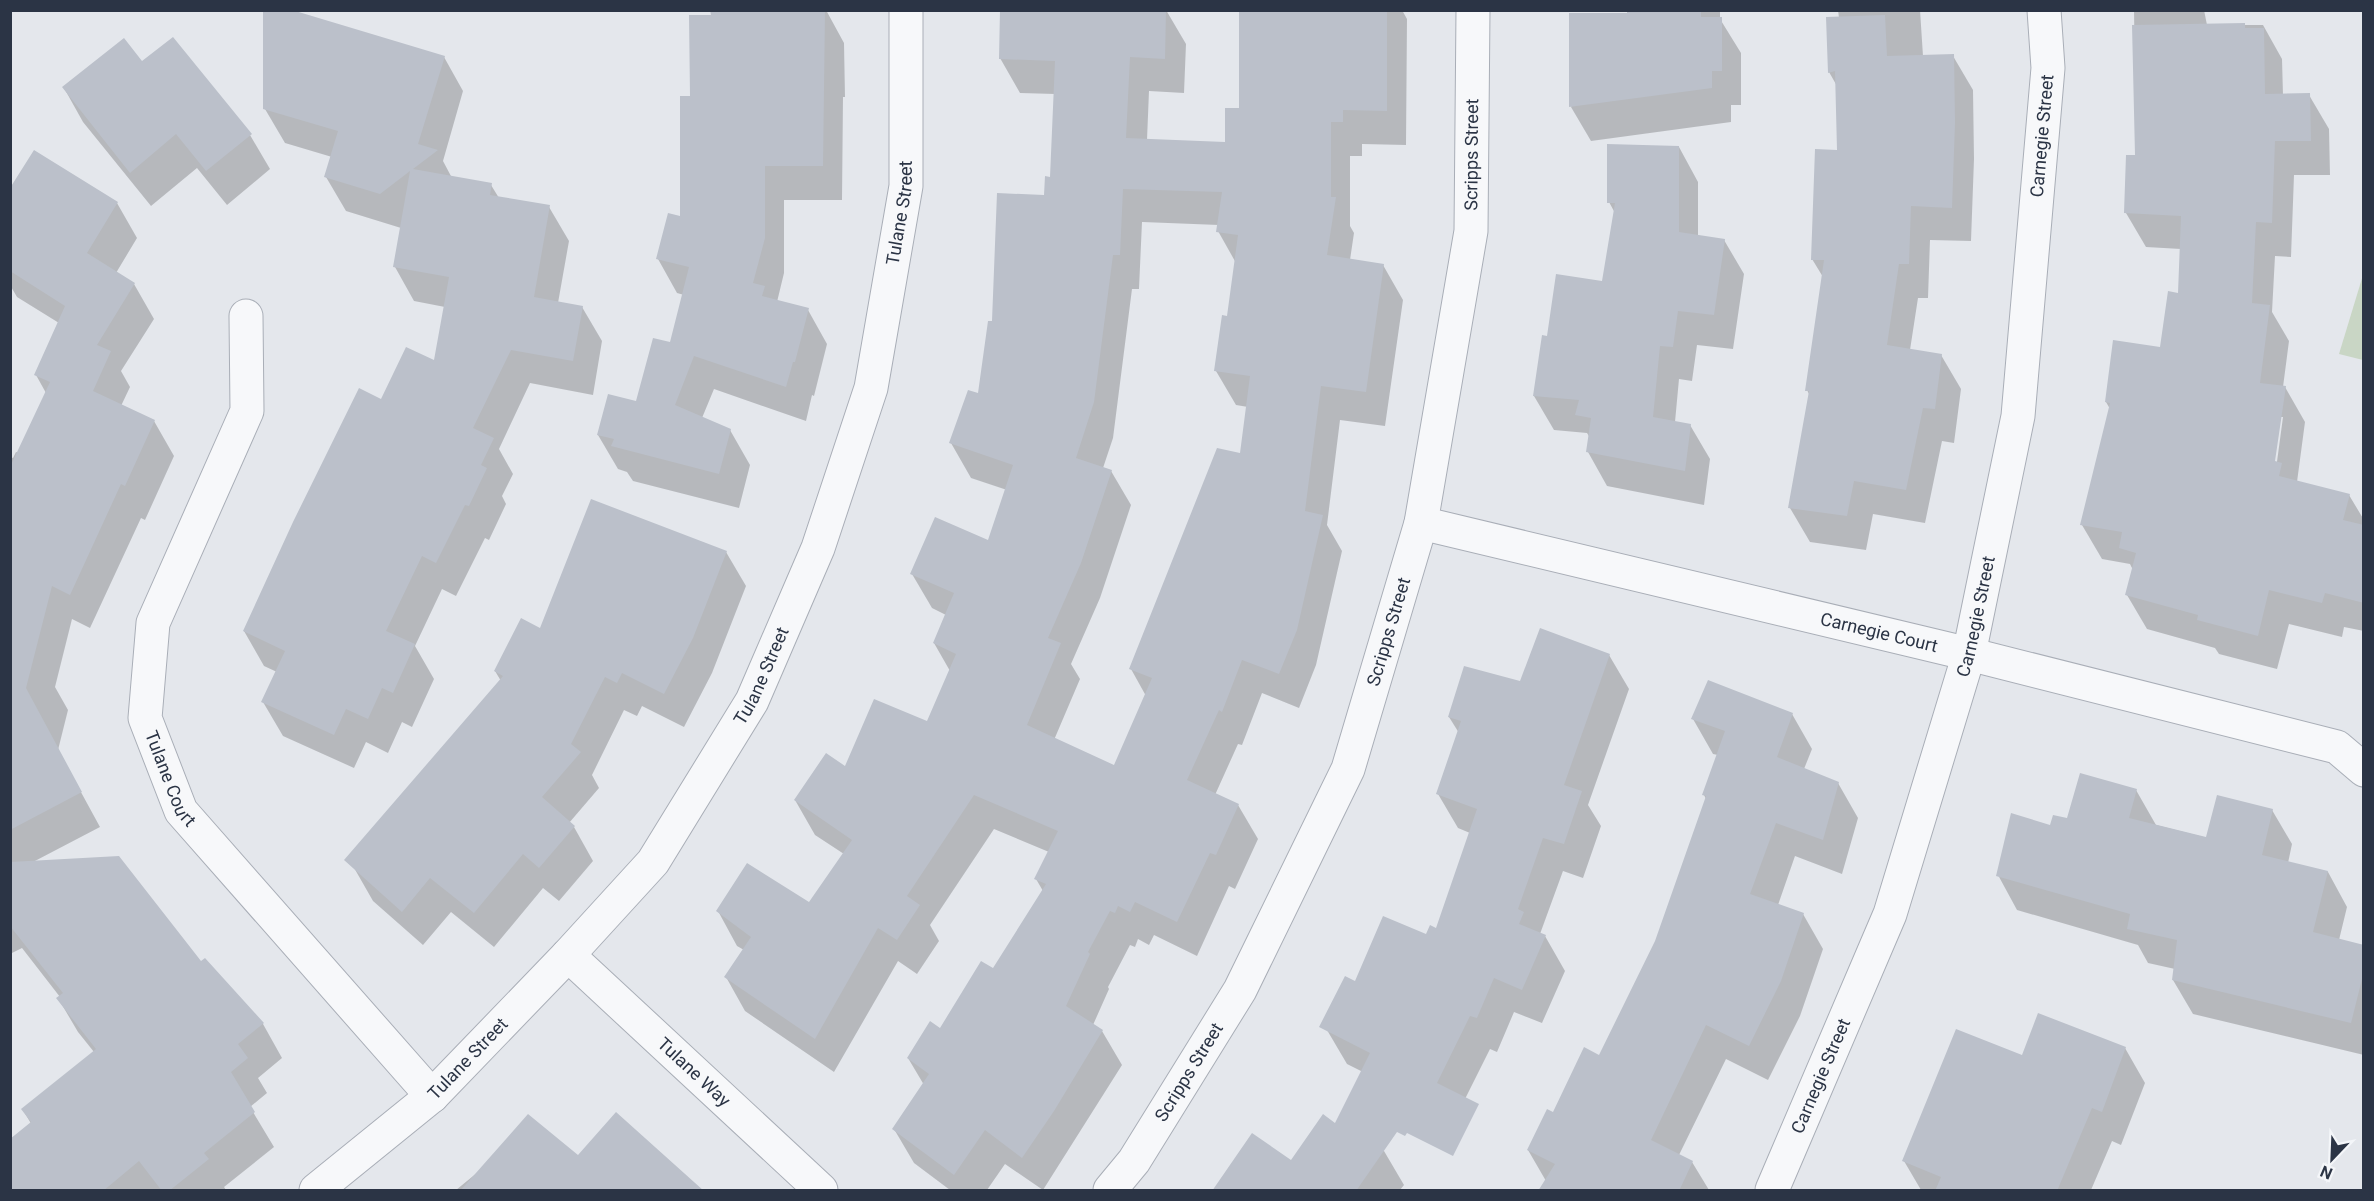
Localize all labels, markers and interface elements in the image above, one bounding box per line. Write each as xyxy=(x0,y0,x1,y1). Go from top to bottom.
street label: Carnegie Street xyxy=(2026,74,2057,198)
street label: Scripps Street xyxy=(1460,98,1482,211)
street label: Tulane Street xyxy=(881,161,916,267)
street label: Carnegie Street xyxy=(1952,554,1999,679)
street label: Scripps Street xyxy=(1362,575,1414,688)
street label: Carnegie Court xyxy=(1818,608,1940,656)
street label: Tulane Street xyxy=(729,623,793,728)
street label: Tulane Court xyxy=(141,728,201,831)
street label: Tulane Street xyxy=(423,1013,512,1104)
street label: Carnegie Street xyxy=(1786,1015,1854,1137)
street label: Scripps Street xyxy=(1150,1019,1227,1125)
street label: Tulane Way xyxy=(654,1033,736,1111)
north arrow xyxy=(2302,1129,2362,1189)
text: N xyxy=(2317,1161,2335,1183)

